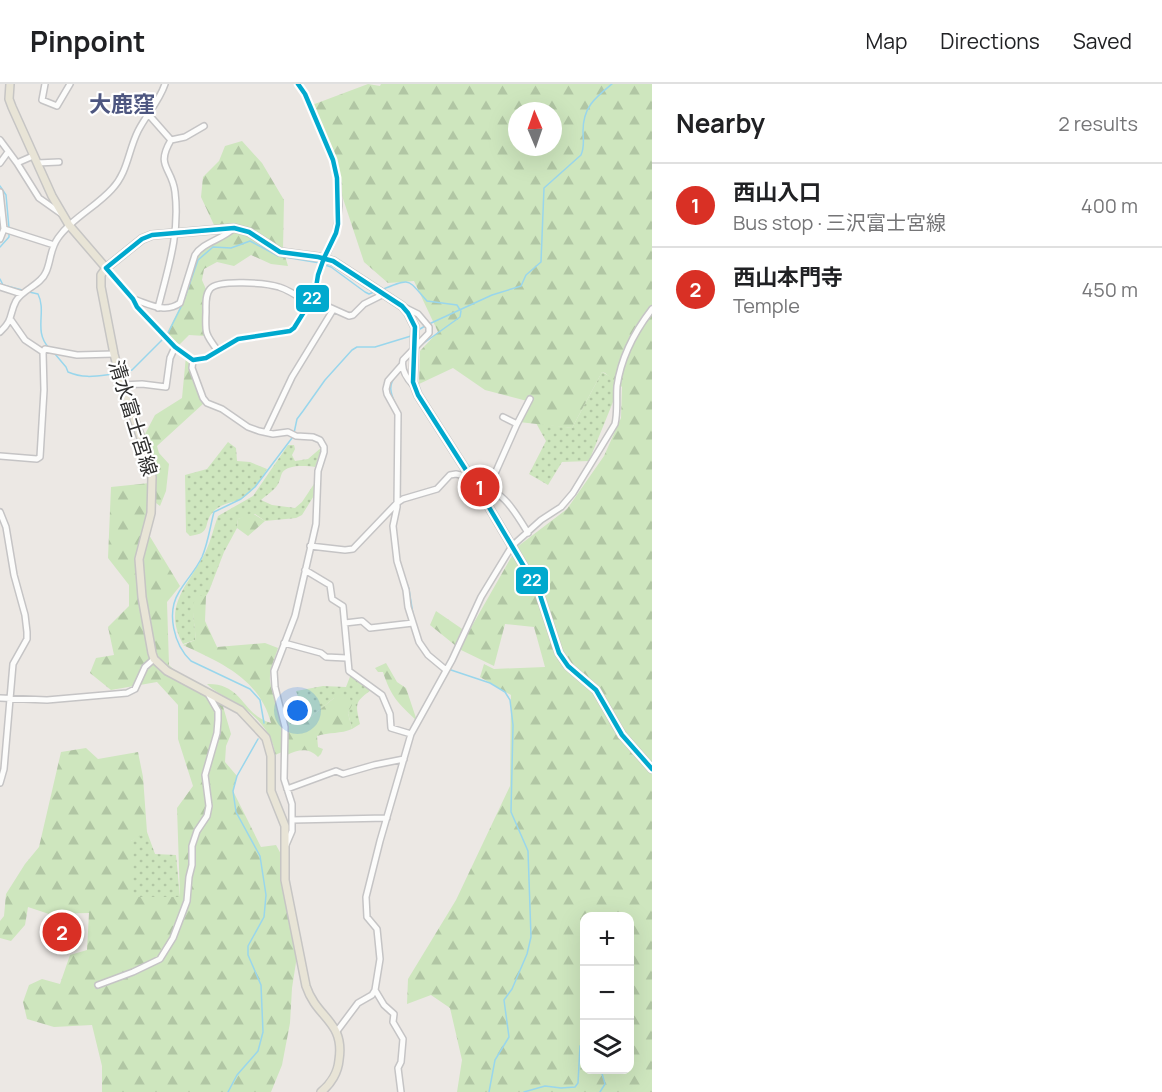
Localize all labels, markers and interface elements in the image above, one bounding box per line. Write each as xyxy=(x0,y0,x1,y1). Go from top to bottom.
text: Pinpoint xyxy=(30,22,145,60)
text: Map xyxy=(866,27,907,55)
text: Directions xyxy=(940,27,1040,55)
text: Saved xyxy=(1073,27,1132,55)
district label: 大鹿窪 xyxy=(89,89,155,119)
north arrow xyxy=(508,102,562,156)
text: Nearby xyxy=(676,105,765,141)
text: 2 results xyxy=(1058,110,1138,137)
text: 西山入口 xyxy=(733,177,821,207)
text: 1 xyxy=(691,192,700,219)
text: 400 m xyxy=(1081,192,1138,219)
text: Bus stop · 三沢富士宮線 xyxy=(733,209,946,236)
text: 西山本門寺 xyxy=(733,262,843,292)
text: 2 xyxy=(690,276,701,303)
text: 450 m xyxy=(1082,276,1138,303)
line badge: 22 xyxy=(295,284,330,313)
text: 22 xyxy=(302,287,322,309)
text: Temple xyxy=(733,292,800,319)
street label: 清水富士宮線 xyxy=(103,357,164,479)
pin: 1 xyxy=(460,464,500,510)
line badge: 22 xyxy=(515,566,549,595)
text: 22 xyxy=(522,569,542,591)
your location xyxy=(283,696,312,725)
pin: 2 xyxy=(42,910,82,954)
map controls xyxy=(580,912,634,1074)
button: + xyxy=(580,912,634,966)
button: − xyxy=(580,966,634,1020)
button: layers xyxy=(580,1020,634,1074)

